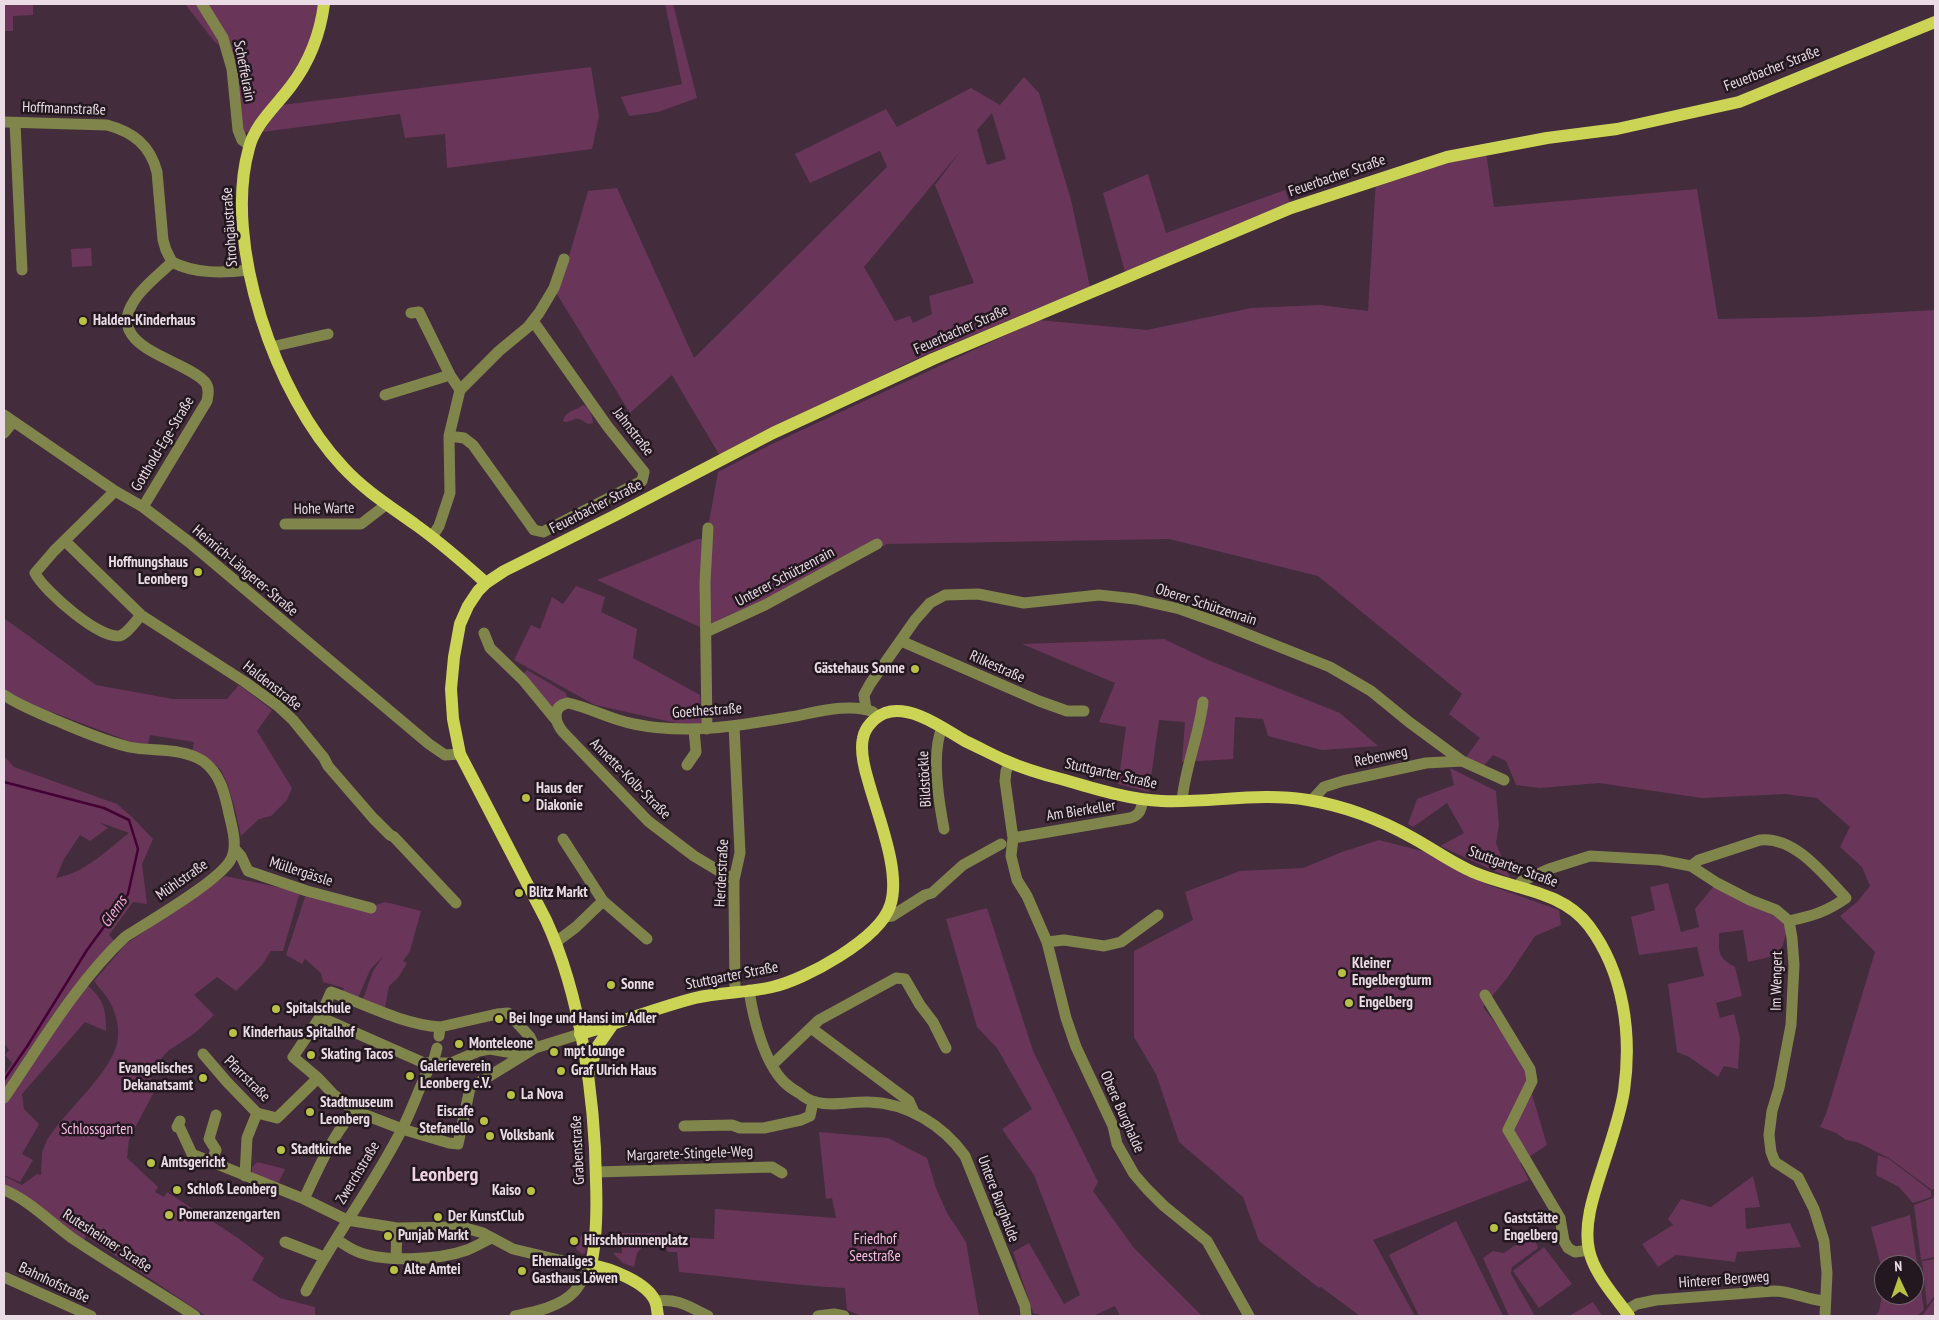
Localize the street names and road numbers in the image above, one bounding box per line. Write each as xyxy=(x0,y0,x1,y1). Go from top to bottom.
street label: Scheffelrain xyxy=(229,39,259,103)
street label: Feuerbacher Straße xyxy=(1721,42,1823,96)
street label: Hoffmannstraße xyxy=(22,99,106,119)
street label: Feuerbacher Straße xyxy=(1286,151,1388,201)
street label: Strohgäustraße xyxy=(218,187,242,267)
street label: Feuerbacher Straße xyxy=(911,301,1011,359)
street label: Gotthold-Ege-Straße xyxy=(128,393,198,495)
street label: Jahnstraße xyxy=(609,405,657,459)
street label: Feuerbacher Straße xyxy=(547,476,645,538)
street label: Hohe Warte xyxy=(293,499,355,519)
street label: Heinrich-Längerer-Straße xyxy=(189,522,301,620)
street label: Unterer Schützenrain xyxy=(733,543,837,611)
street label: Oberer Schützenrain xyxy=(1153,580,1259,630)
street label: Rilkestraße xyxy=(967,647,1027,687)
street label: Haldenstraße xyxy=(239,657,305,715)
street label: Goethestraße xyxy=(672,700,742,722)
street label: Annette-Kolb-Straße xyxy=(586,735,674,823)
street label: Rebenweg xyxy=(1353,743,1409,771)
street label: Bildstöckle xyxy=(915,750,935,808)
street label: Stuttgarter Straße xyxy=(1063,755,1159,793)
street label: Am Bierkeller xyxy=(1045,797,1117,825)
street label: Herderstraße xyxy=(711,839,733,907)
street label: Stuttgarter Straße xyxy=(1466,843,1560,891)
street label: Müllergässle xyxy=(267,853,335,891)
street label: Mühlstraße xyxy=(153,856,211,904)
street label: Im Wengert xyxy=(1767,951,1787,1011)
street label: Stuttgarter Straße xyxy=(684,958,780,994)
street label: Pfarrstraße xyxy=(220,1052,274,1106)
street label: Obere Burghalde xyxy=(1096,1068,1148,1156)
street label: Grabenstraße xyxy=(567,1115,589,1185)
street label: Zwerchstraße xyxy=(332,1138,384,1208)
street label: Margarete-Stingele-Weg xyxy=(627,1143,753,1165)
street label: Untere Burghalde xyxy=(973,1153,1023,1245)
street label: Rutesheimer Straße xyxy=(59,1206,155,1276)
street label: Bahnhofstraße xyxy=(16,1259,92,1307)
street label: Hinterer Bergweg xyxy=(1678,1268,1770,1292)

